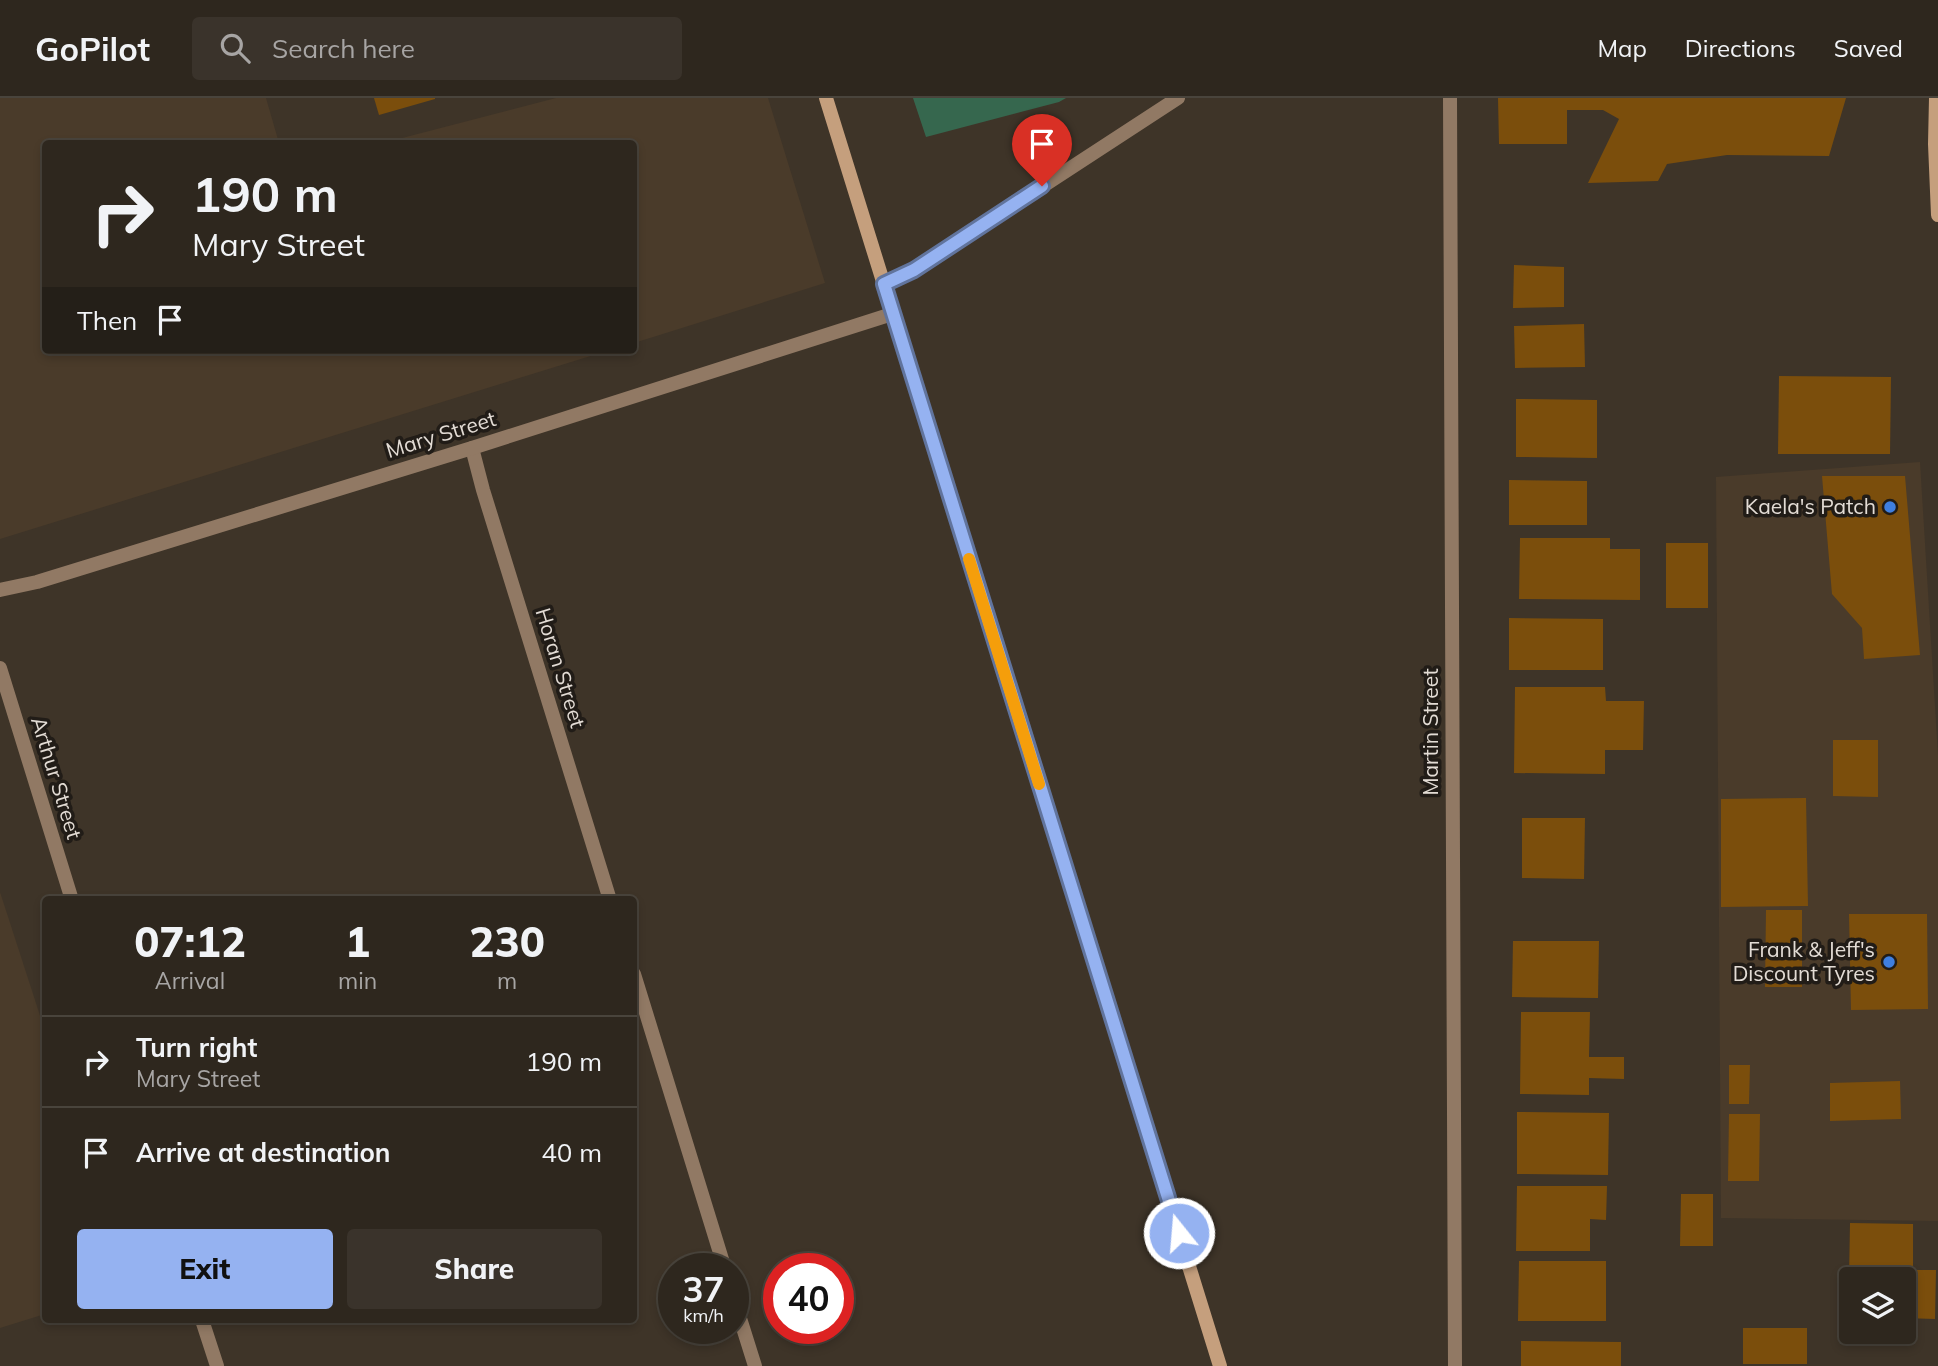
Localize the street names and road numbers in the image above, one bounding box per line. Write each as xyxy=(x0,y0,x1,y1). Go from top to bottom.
street label: Mary Street xyxy=(383,405,499,463)
street label: Horan Street xyxy=(530,605,592,731)
street label: Martin Street xyxy=(1417,668,1443,796)
street label: Arthur Street xyxy=(26,713,88,842)

